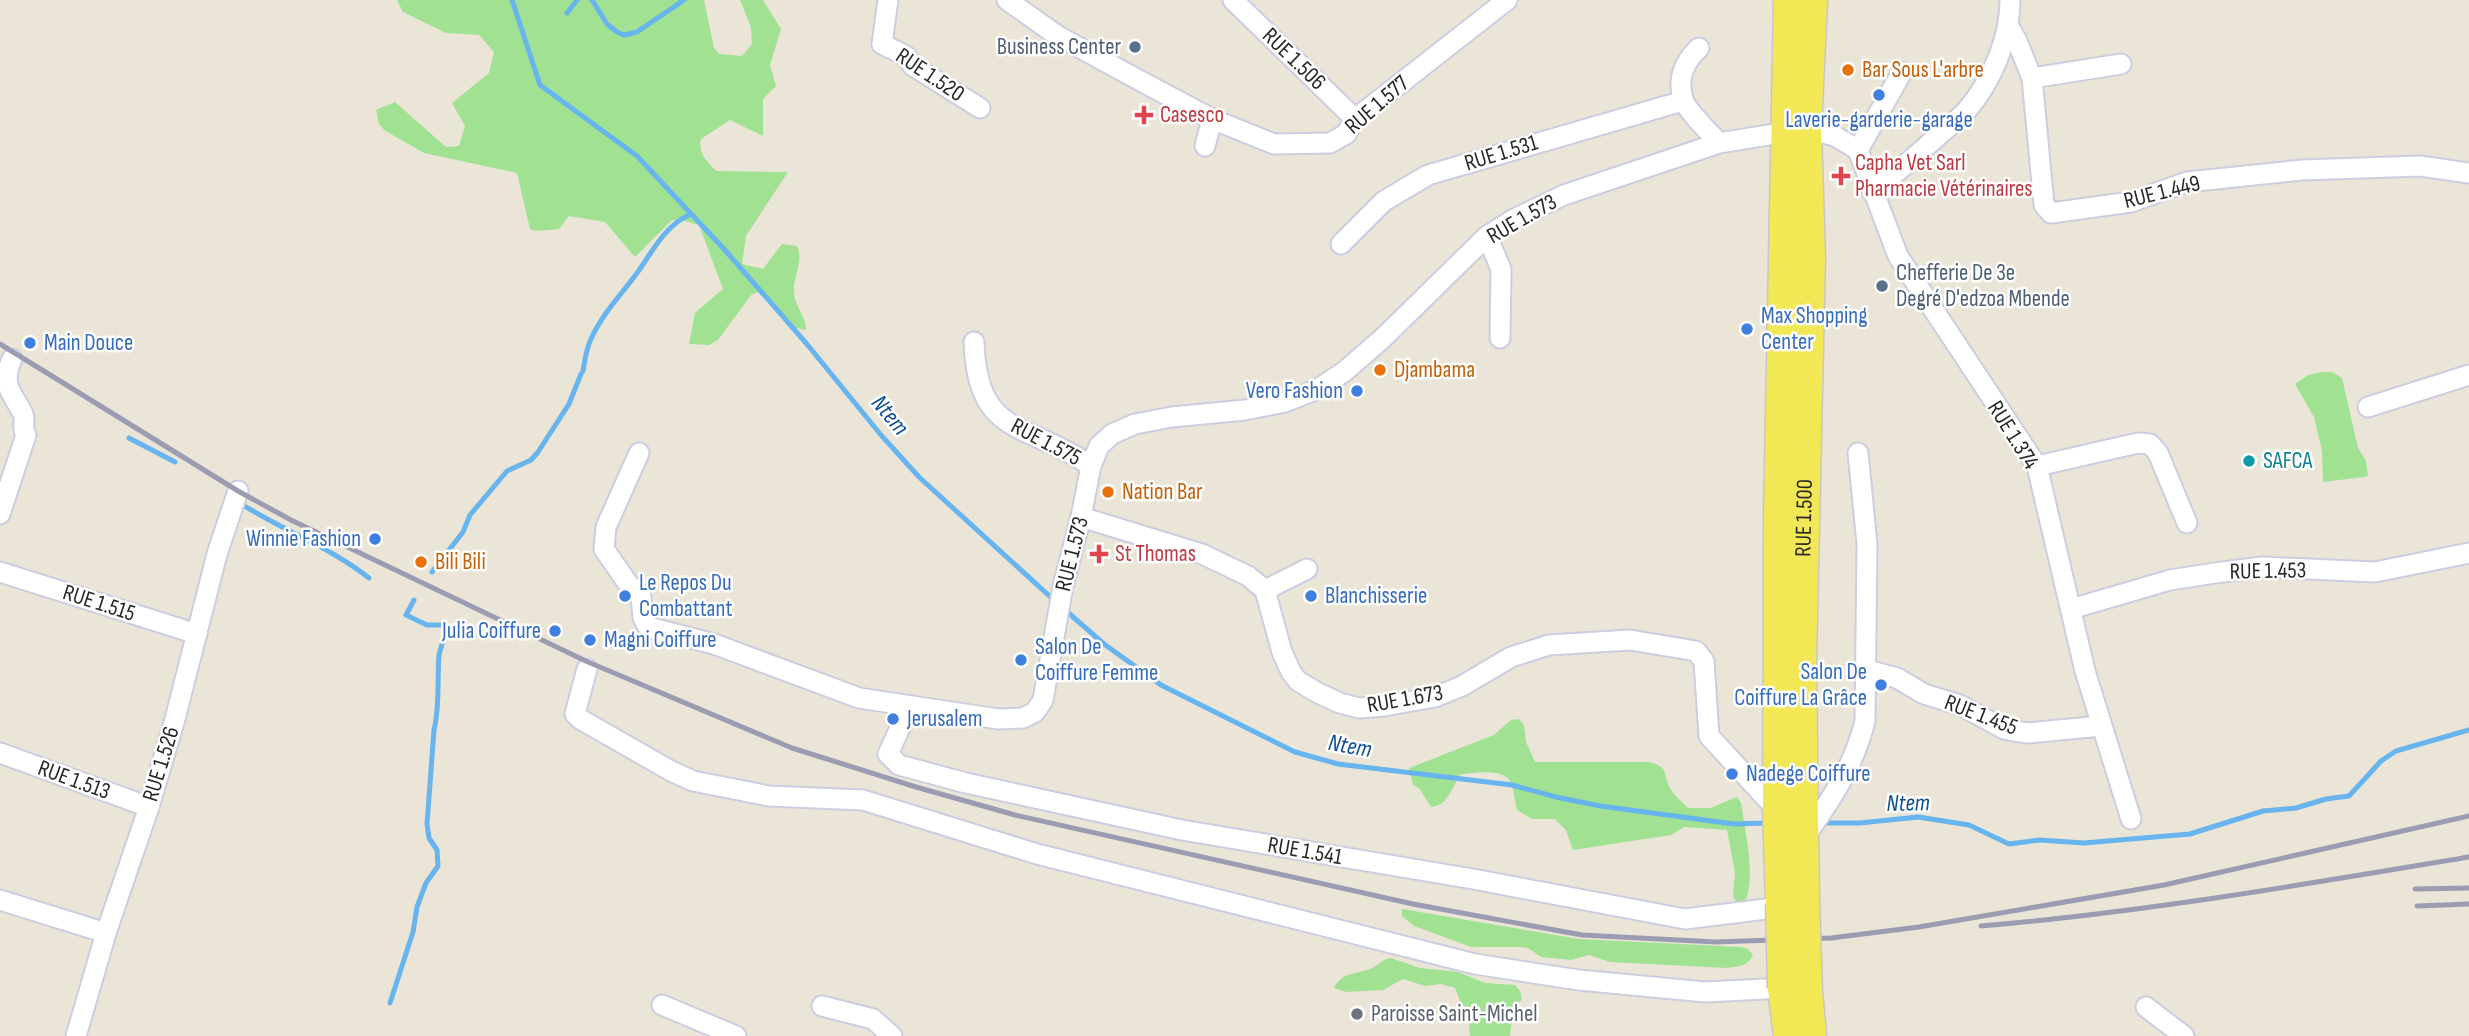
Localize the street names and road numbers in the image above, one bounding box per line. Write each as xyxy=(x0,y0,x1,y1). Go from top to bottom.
street label: RUE 1.506 xyxy=(1256,22,1332,96)
street label: RUE 1.520 xyxy=(890,42,970,108)
street label: RUE 1.577 xyxy=(1339,70,1415,140)
street label: RUE 1.531 xyxy=(1461,129,1541,177)
street label: RUE 1.449 xyxy=(2121,169,2203,215)
street label: RUE 1.573 xyxy=(1482,188,1562,250)
street label: RUE 1.374 xyxy=(1981,396,2045,475)
street label: RUE 1.575 xyxy=(1006,412,1086,472)
street label: RUE 1.500 xyxy=(1789,479,1819,557)
street label: RUE 1.573 xyxy=(1049,514,1095,594)
street label: RUE 1.453 xyxy=(2229,556,2307,586)
street label: RUE 1.515 xyxy=(59,578,139,628)
street label: RUE 1.673 xyxy=(1365,679,1445,719)
street label: RUE 1.455 xyxy=(1940,688,2022,742)
street label: RUE 1.526 xyxy=(136,723,186,805)
street label: RUE 1.513 xyxy=(34,754,114,806)
street label: RUE 1.541 xyxy=(1266,831,1344,871)

